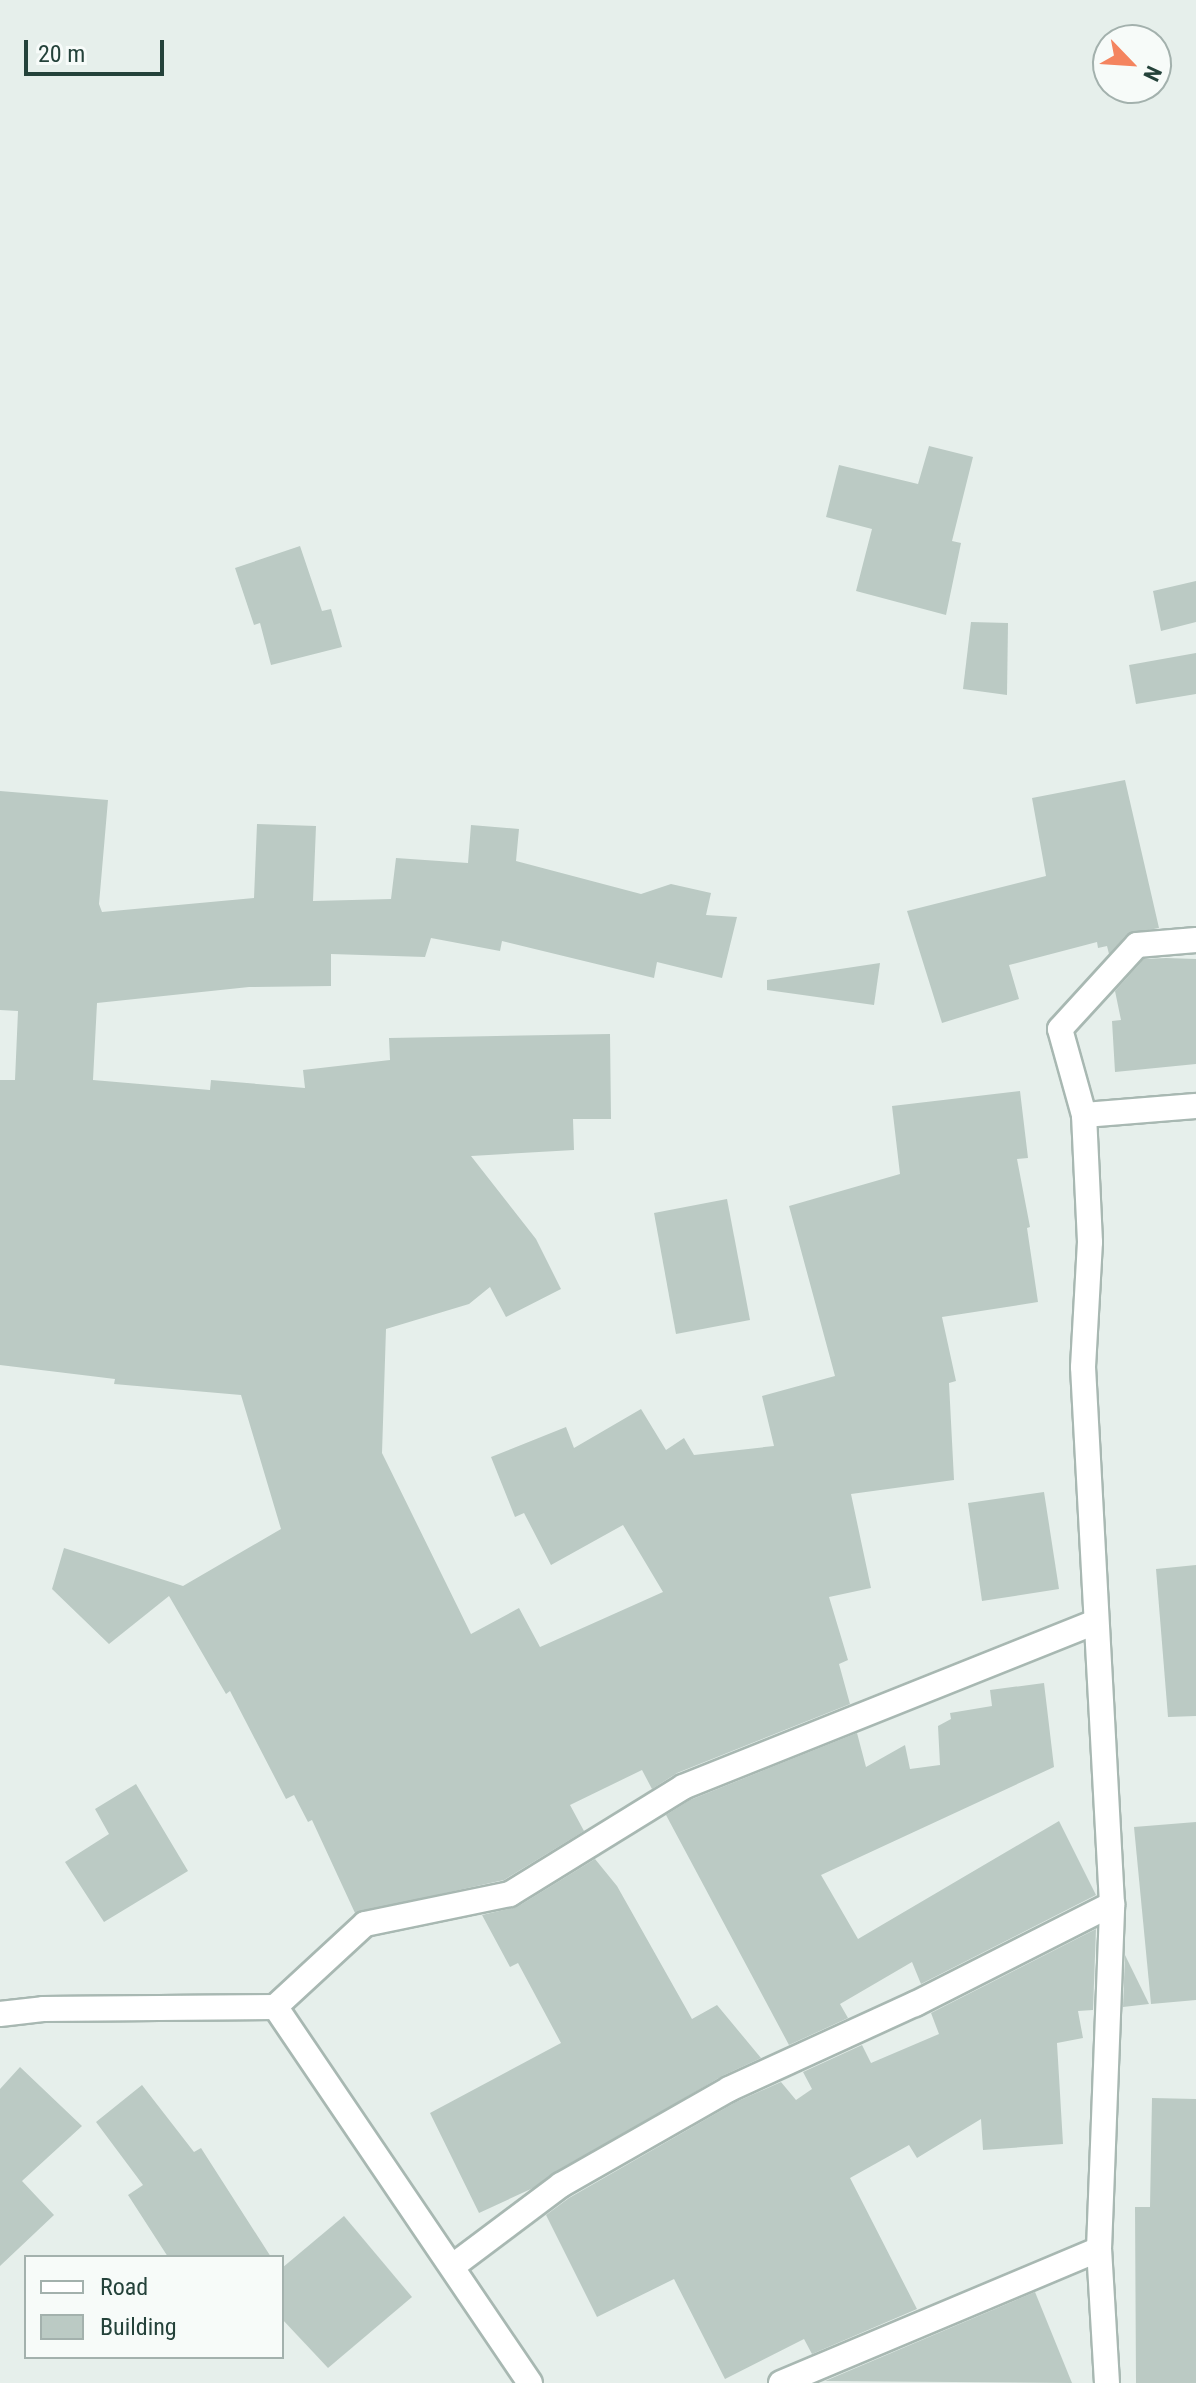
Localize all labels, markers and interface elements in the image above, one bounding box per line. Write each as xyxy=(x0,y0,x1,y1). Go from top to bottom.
scale bar xyxy=(28,24,168,74)
north arrow xyxy=(1092,24,1172,104)
text: 20 m xyxy=(38,40,85,68)
text: N xyxy=(1138,62,1167,85)
legend xyxy=(24,2255,284,2359)
text: Road xyxy=(100,2273,148,2301)
text: Building xyxy=(100,2313,177,2341)

